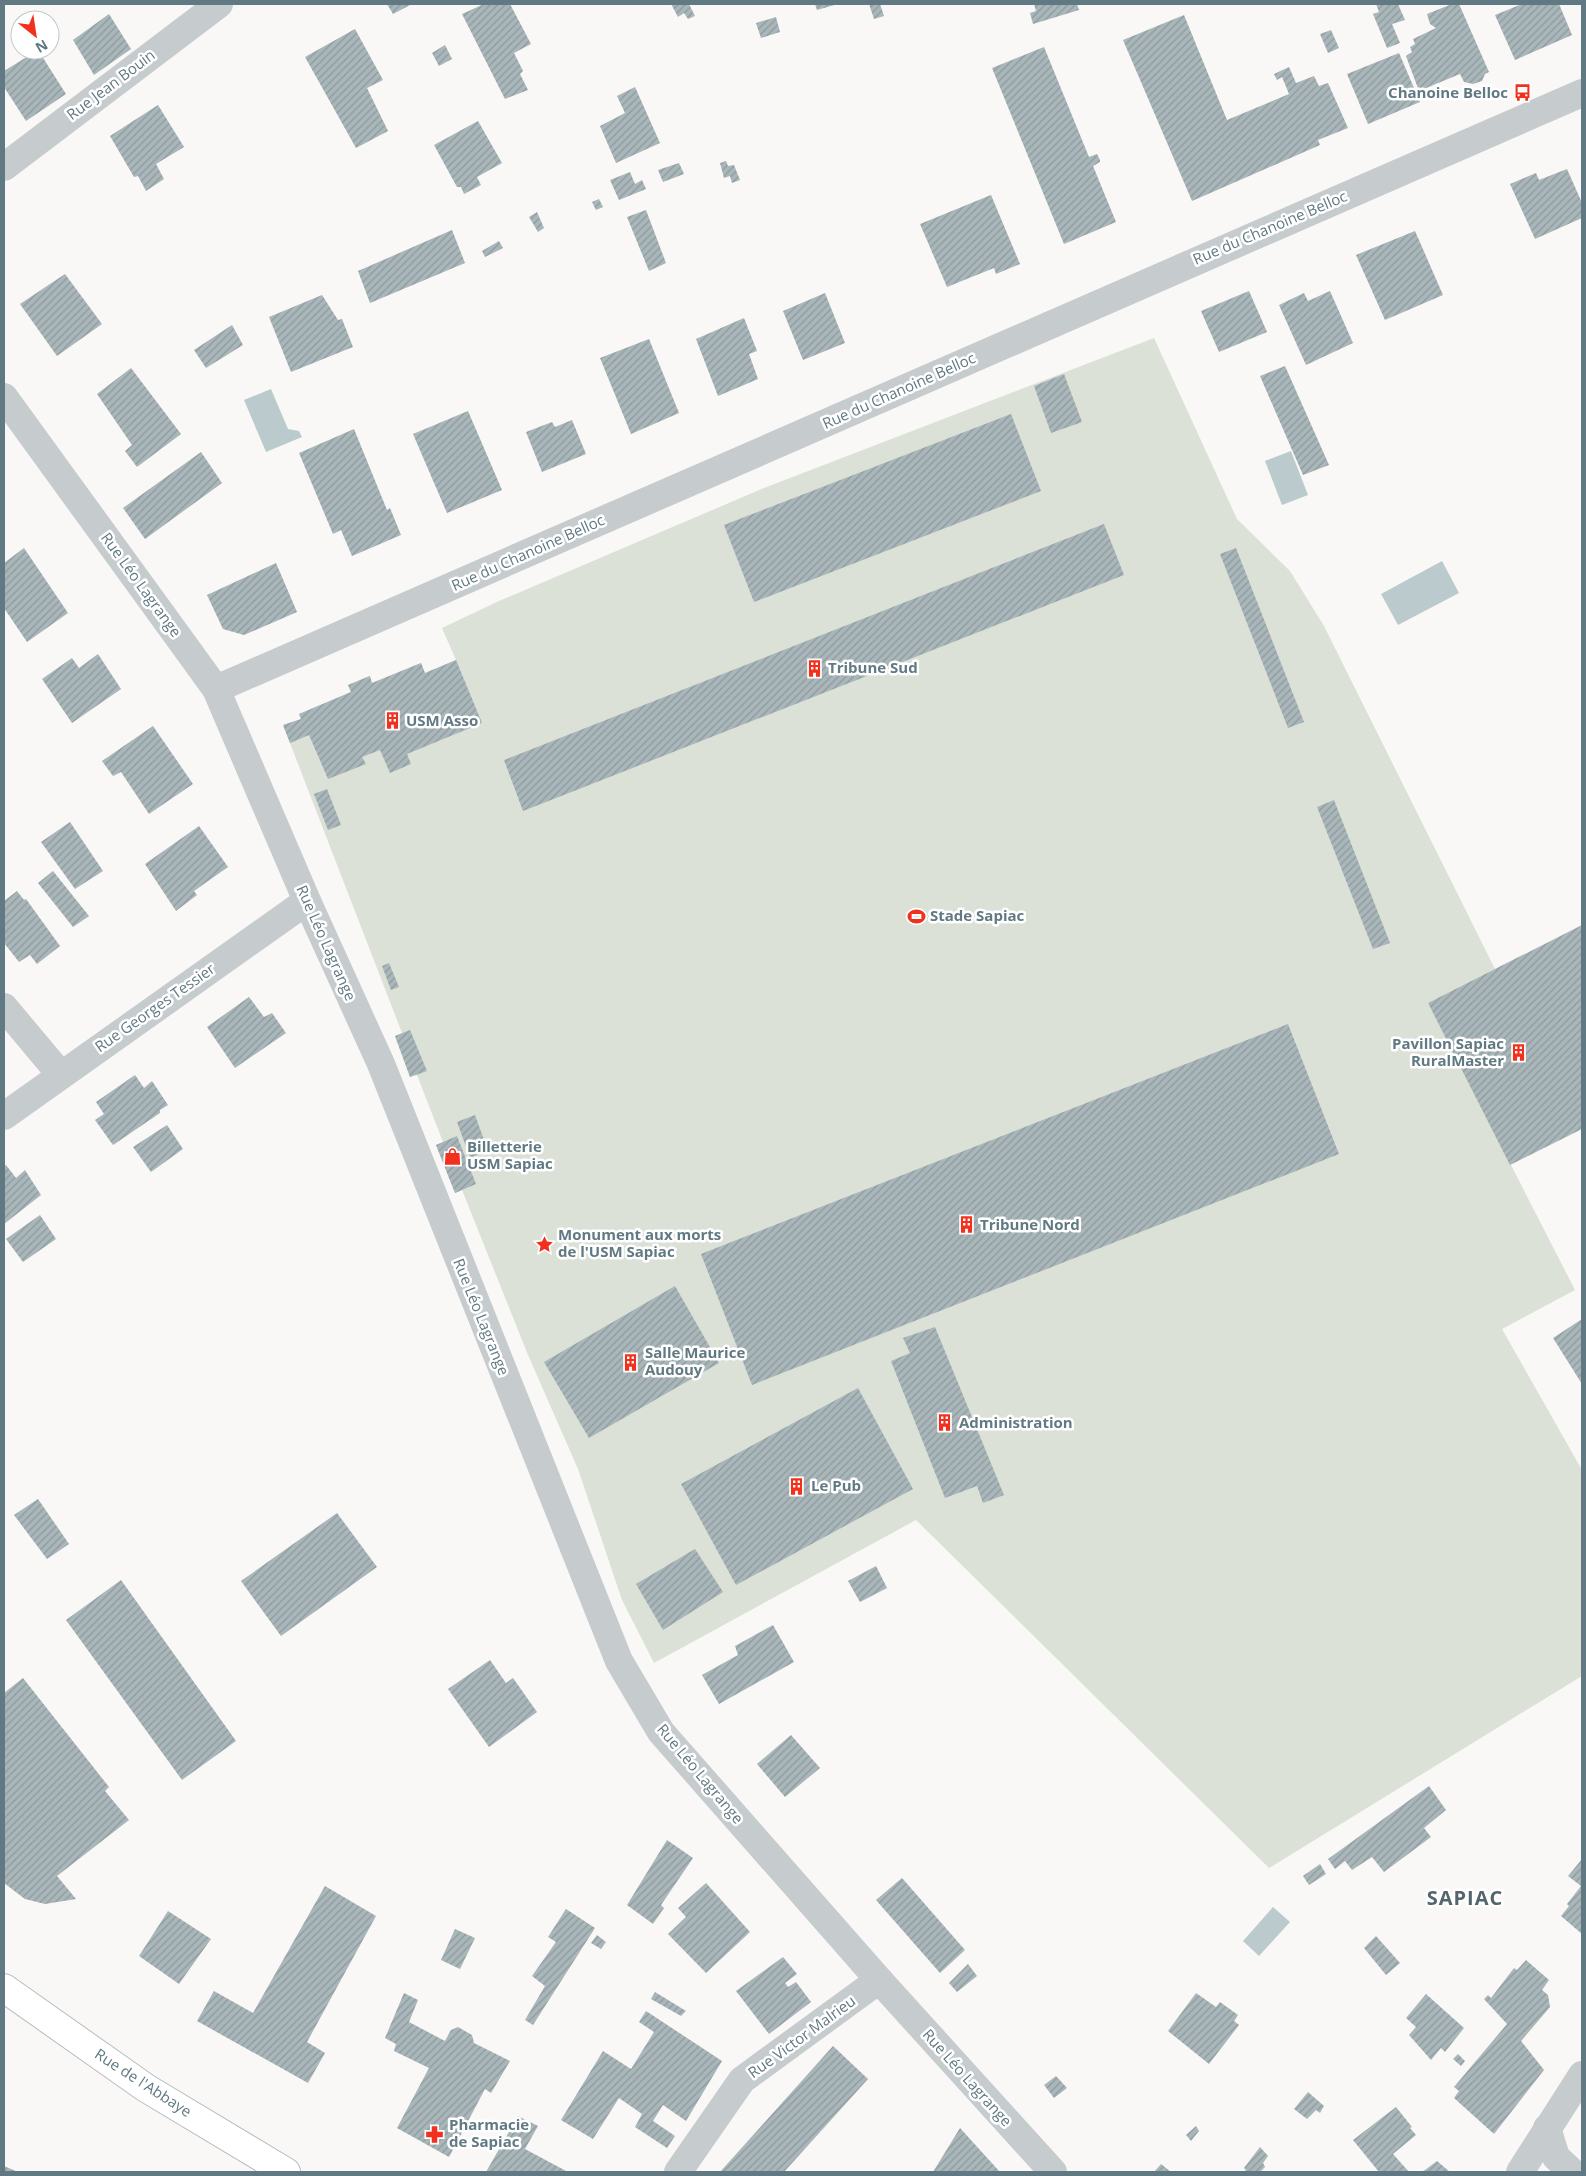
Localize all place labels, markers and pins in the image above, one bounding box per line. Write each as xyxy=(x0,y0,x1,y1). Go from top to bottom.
place label: Chanoine Belloc xyxy=(1388,82,1508,102)
bus stop icon: Chanoine Belloc xyxy=(1512,83,1532,103)
place label: Tribune Sud xyxy=(828,657,918,677)
building icon: Tribune Sud xyxy=(804,658,824,678)
place label: USM Asso xyxy=(406,710,478,730)
building icon: USM Asso xyxy=(382,711,402,731)
place label: Stade Sapiac xyxy=(930,905,1025,925)
sports icon: Stade Sapiac xyxy=(906,906,926,926)
place label: Pavillon Sapiac RuralMaster xyxy=(1392,1033,1504,1070)
building icon: Pavillon Sapiac RuralMaster xyxy=(1508,1043,1528,1063)
place label: Billetterie USM Sapiac xyxy=(467,1136,553,1173)
shop icon: Billetterie USM Sapiac xyxy=(443,1146,463,1166)
place label: Tribune Nord xyxy=(980,1214,1080,1234)
building icon: Tribune Nord xyxy=(956,1215,976,1235)
place label: Monument aux morts de l'USM Sapiac xyxy=(558,1224,721,1261)
place icon: Monument aux morts de l'USM Sapiac xyxy=(534,1234,554,1254)
place label: Salle Maurice Audouy xyxy=(645,1342,745,1379)
building icon: Salle Maurice Audouy xyxy=(621,1352,641,1372)
place label: Administration xyxy=(959,1412,1073,1432)
building icon: Administration xyxy=(935,1413,955,1433)
place label: Le Pub xyxy=(811,1475,861,1495)
building icon: Le Pub xyxy=(787,1476,807,1496)
place label: Pharmacie de Sapiac xyxy=(449,2114,529,2151)
pharmacy icon: Pharmacie de Sapiac xyxy=(425,2124,445,2144)

